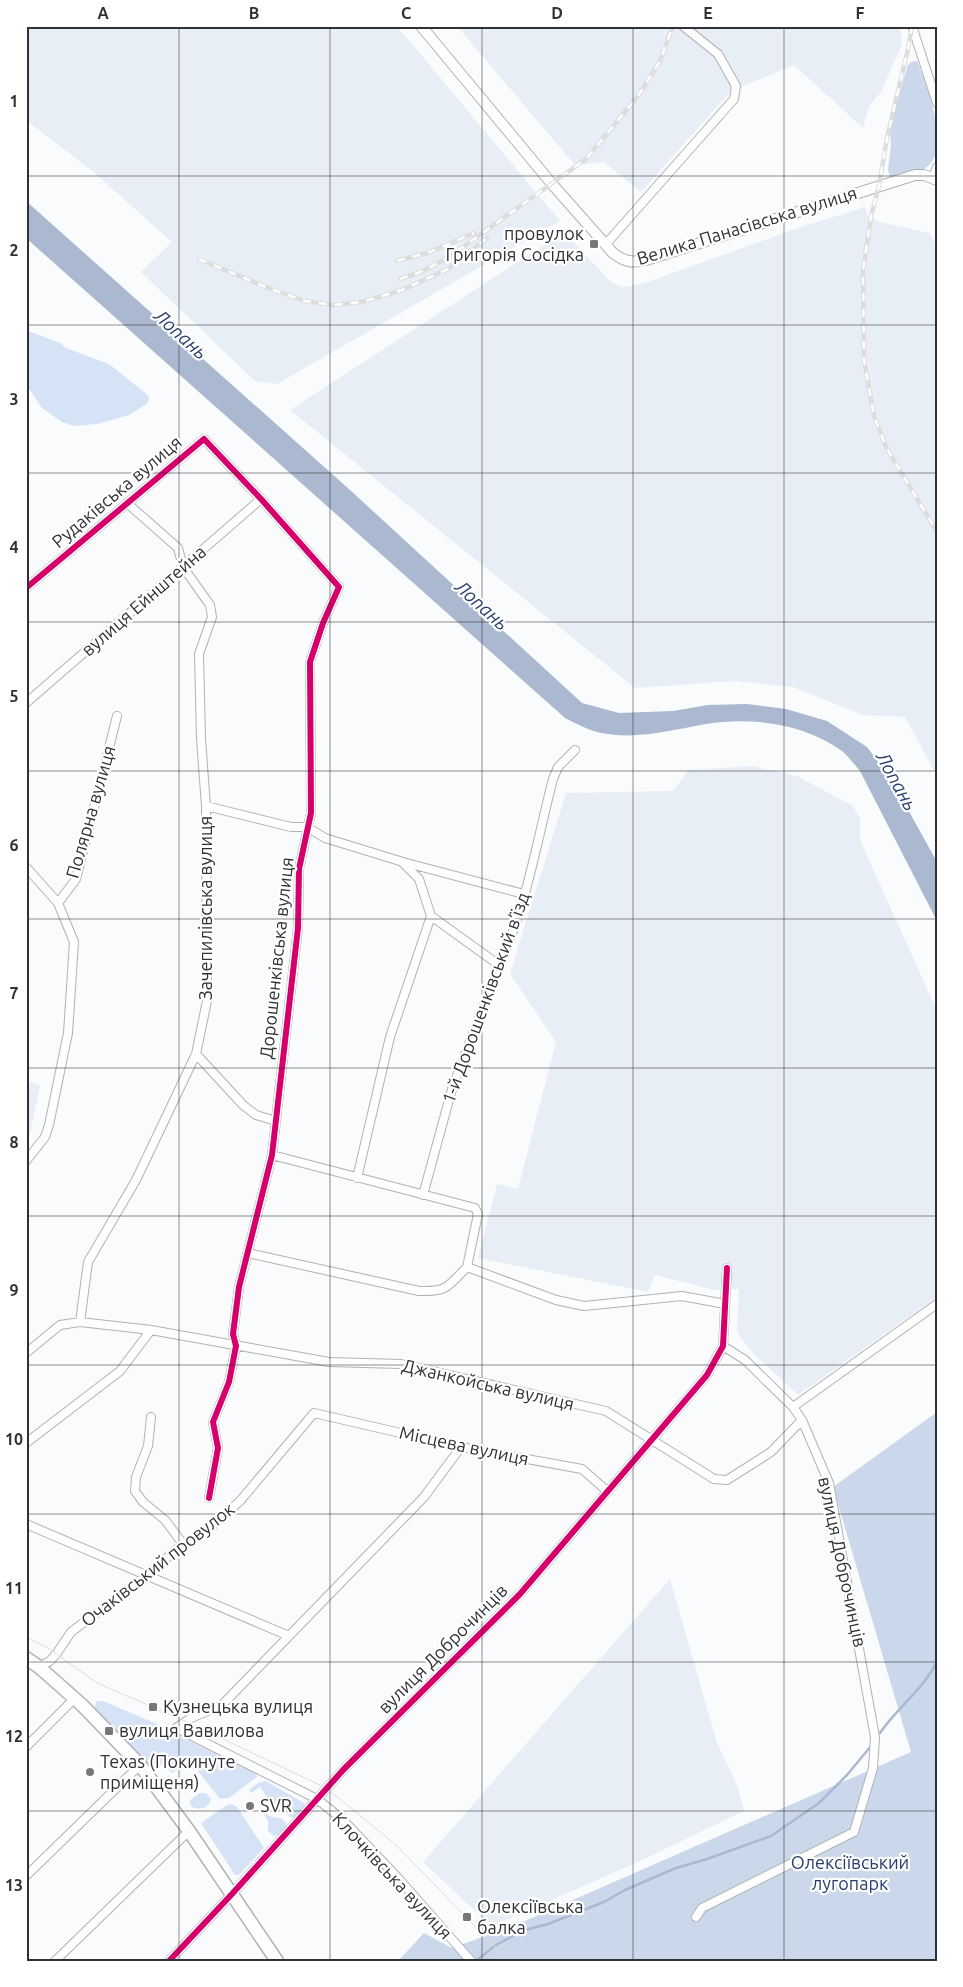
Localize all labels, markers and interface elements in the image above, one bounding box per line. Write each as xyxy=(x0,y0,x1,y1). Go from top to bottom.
text: A xyxy=(97,4,109,22)
text: B xyxy=(249,4,259,22)
text: C xyxy=(401,4,411,22)
text: D xyxy=(551,4,563,22)
text: E xyxy=(703,4,713,22)
text: F xyxy=(856,4,865,22)
text: 1 xyxy=(9,92,19,110)
street label: Велика Панасівська вулиця xyxy=(634,182,859,268)
place label: провулок Григорія Сосідка xyxy=(445,223,584,264)
marker: провулок Григорія Сосідка xyxy=(588,238,600,250)
text: 2 xyxy=(9,241,19,259)
water label: Лопань xyxy=(149,304,212,364)
text: 3 xyxy=(9,390,19,408)
street label: Рудаківська вулиця xyxy=(48,431,185,551)
text: 4 xyxy=(9,538,19,556)
street label: вулиця Ейнштейна xyxy=(77,541,210,660)
water label: Лопань xyxy=(450,575,513,635)
text: 5 xyxy=(9,687,19,705)
street label: Полярна вулиця xyxy=(62,743,119,880)
water label: Лопань xyxy=(871,747,922,814)
street label: Зачепилівська вулиця xyxy=(195,816,215,1000)
text: 6 xyxy=(9,836,19,854)
street label: Дорошенківська вулиця xyxy=(255,856,297,1060)
street label: 1-й Дорошенківський в’їзд xyxy=(438,889,533,1106)
text: 7 xyxy=(9,984,19,1002)
text: 8 xyxy=(9,1133,19,1151)
text: 9 xyxy=(9,1281,19,1299)
street label: Джанкойська вулиця xyxy=(400,1354,576,1414)
street label: Місцева вулиця xyxy=(398,1422,531,1468)
text: 10 xyxy=(5,1430,23,1448)
street label: вулиця Доброчинців xyxy=(815,1475,871,1649)
street label: Очаківський провулок xyxy=(77,1498,238,1630)
text: 11 xyxy=(5,1579,23,1597)
street label: вулиця Доброчинців xyxy=(374,1580,511,1717)
place label: Кузнецька вулиця xyxy=(163,1696,313,1716)
marker: Кузнецька вулиця xyxy=(147,1701,159,1713)
place label: вулиця Вавилова xyxy=(119,1720,264,1740)
marker: вулиця Вавилова xyxy=(103,1725,115,1737)
text: 12 xyxy=(5,1727,23,1745)
place label: Texas (Покинуте приміщеня) xyxy=(100,1751,235,1793)
marker: Texas (Покинуте приміщеня) xyxy=(84,1766,96,1778)
place label: SVR xyxy=(260,1795,292,1815)
marker: SVR xyxy=(244,1800,256,1812)
street label: Клочківська вулиця xyxy=(329,1808,456,1943)
park label: Олексіївський лугопарк xyxy=(791,1852,909,1893)
text: 13 xyxy=(5,1876,23,1894)
place label: Олексіївська балка xyxy=(477,1896,583,1937)
marker: Олексіївська балка xyxy=(461,1911,473,1923)

